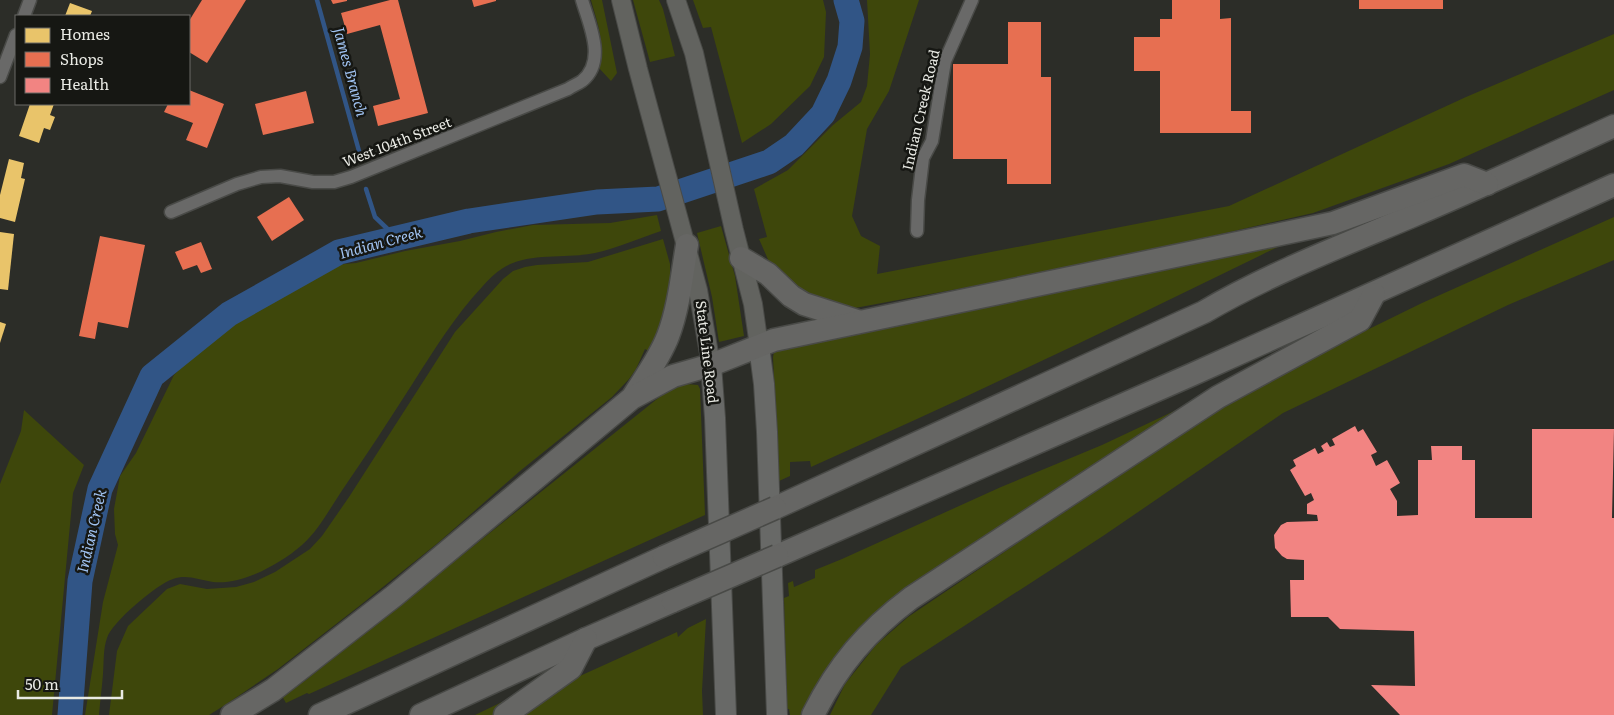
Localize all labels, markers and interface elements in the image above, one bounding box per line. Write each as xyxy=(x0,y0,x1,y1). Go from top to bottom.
legend xyxy=(15,15,190,105)
text: Homes xyxy=(60,22,110,45)
water label: James Branch xyxy=(328,24,374,119)
text: Shops xyxy=(60,47,103,70)
street label: Indian Creek Road xyxy=(896,47,944,172)
text: Health xyxy=(60,72,109,95)
street label: West 104th Street xyxy=(339,111,454,171)
water label: Indian Creek xyxy=(336,219,426,264)
street label: State Line Road xyxy=(692,299,724,405)
water label: Indian Creek xyxy=(70,486,112,575)
scale bar xyxy=(18,668,121,700)
text: 50 m xyxy=(25,672,59,695)

